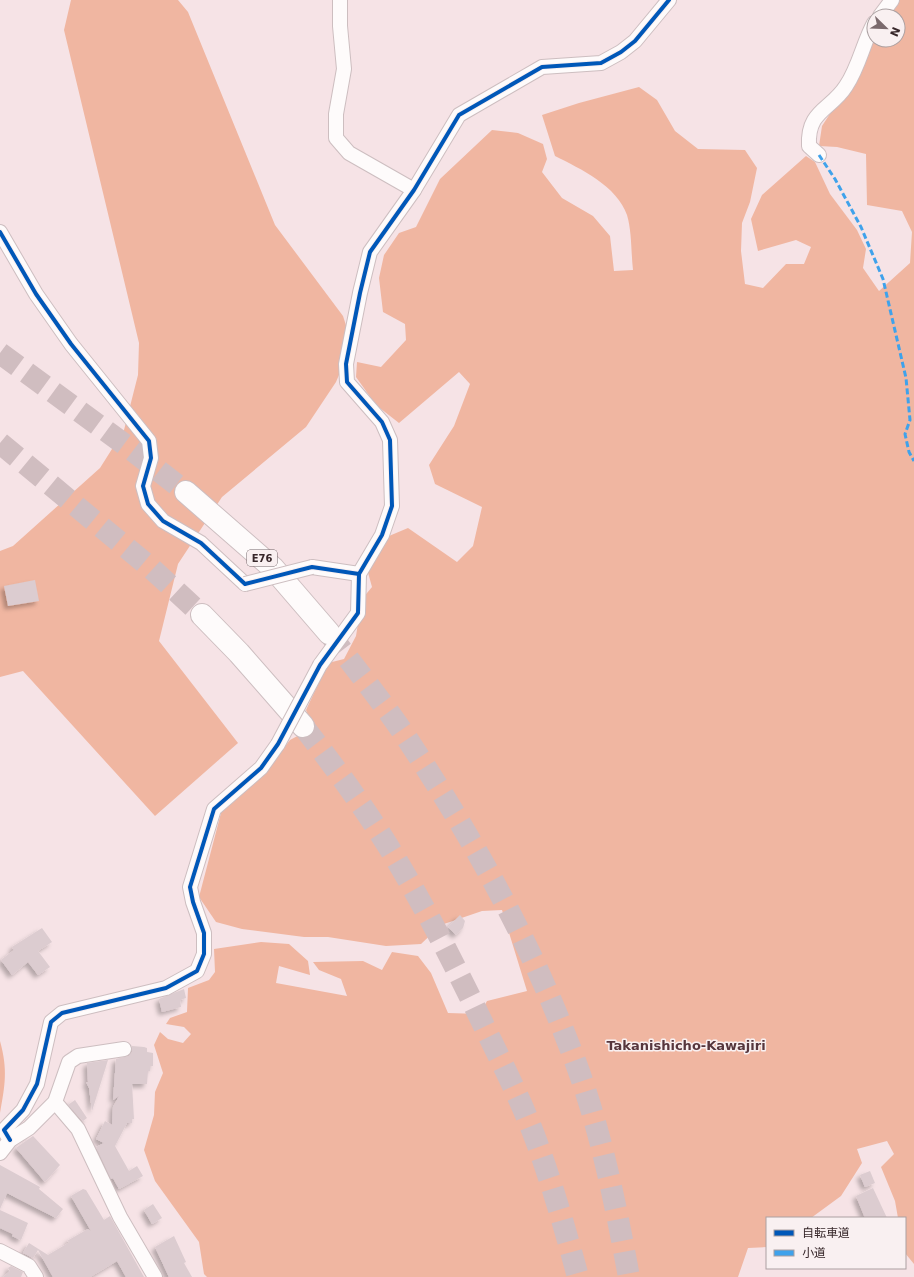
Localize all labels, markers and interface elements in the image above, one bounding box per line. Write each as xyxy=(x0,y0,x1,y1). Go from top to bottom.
north arrow xyxy=(866,8,906,48)
text: N xyxy=(887,25,903,38)
road number: E76 xyxy=(247,550,277,566)
district label: Takanishicho-Kawajiri xyxy=(606,1038,766,1053)
legend xyxy=(766,1217,906,1269)
text: 自転車道 xyxy=(802,1226,850,1240)
text: 小道 xyxy=(802,1246,826,1260)

